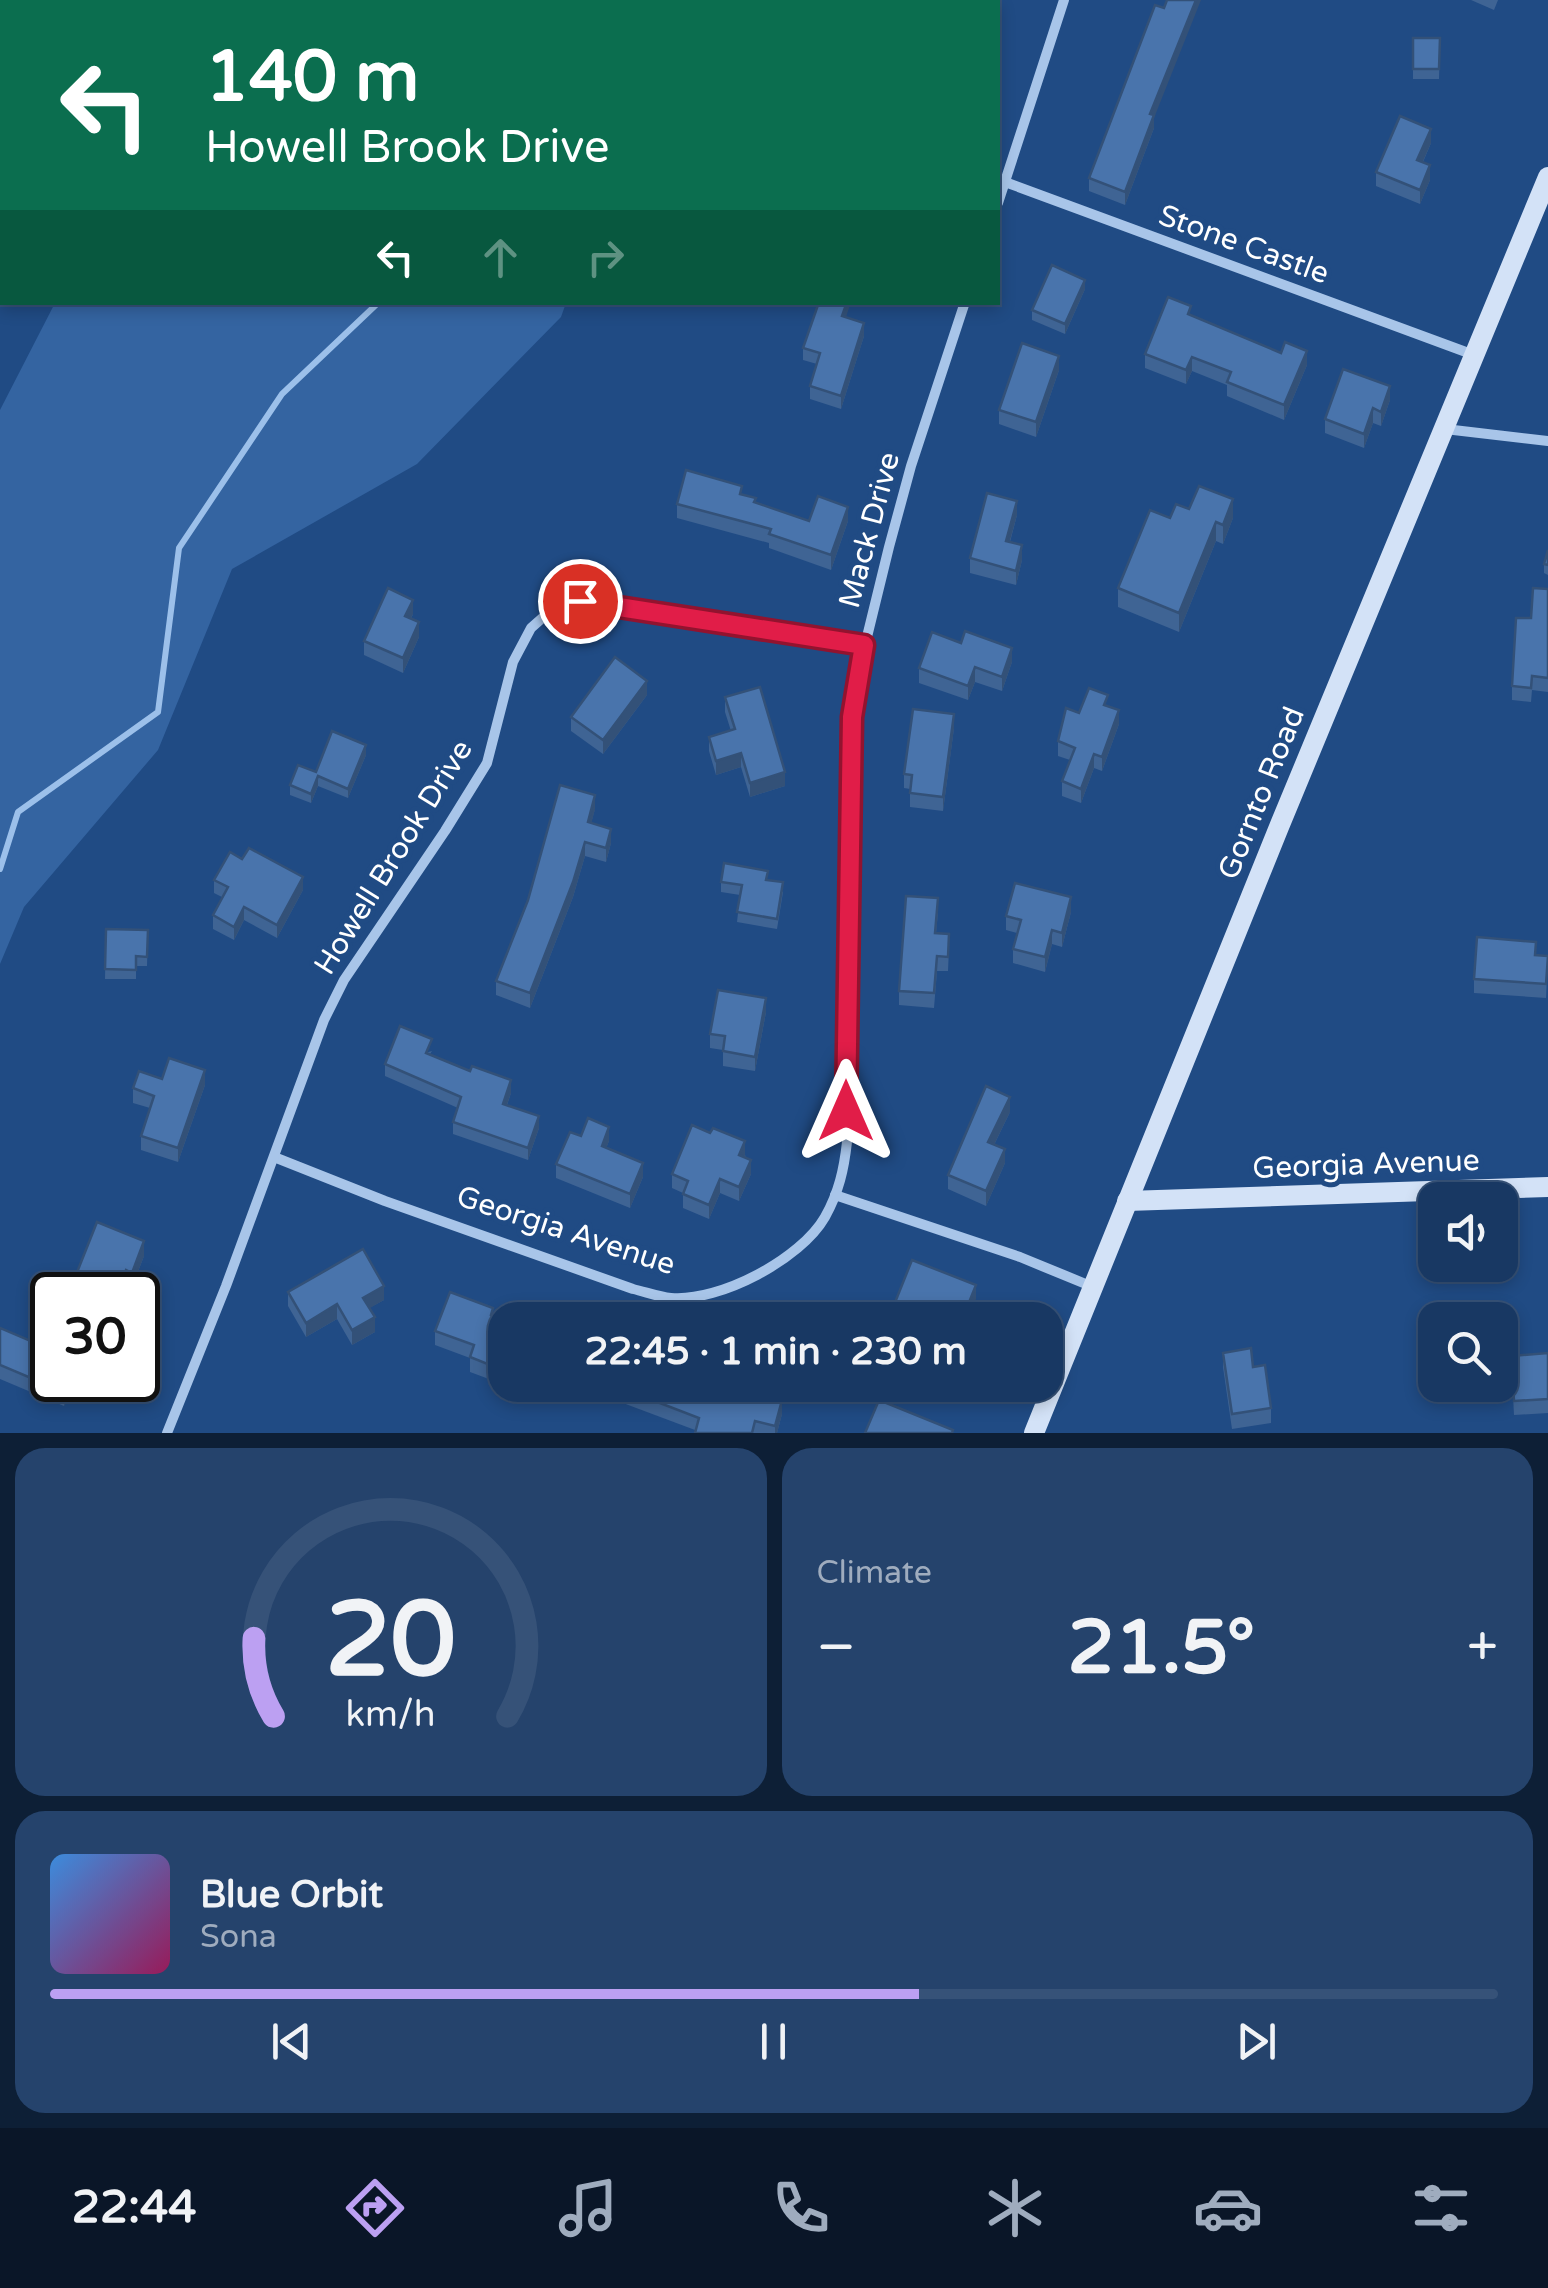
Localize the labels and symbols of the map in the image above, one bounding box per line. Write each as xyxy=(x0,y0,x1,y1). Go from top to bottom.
street label: Stone Castle xyxy=(1154,197,1334,292)
street label: Mack Drive xyxy=(831,448,908,612)
pin xyxy=(538,559,623,644)
street label: Gornto Road xyxy=(1210,701,1313,885)
street label: Howell Brook Drive xyxy=(306,733,481,981)
position arrow xyxy=(794,1059,898,1163)
street label: Georgia Avenue xyxy=(1252,1142,1480,1187)
street label: Georgia Avenue xyxy=(452,1178,680,1283)
speed limit sign: 30 xyxy=(30,1272,160,1402)

